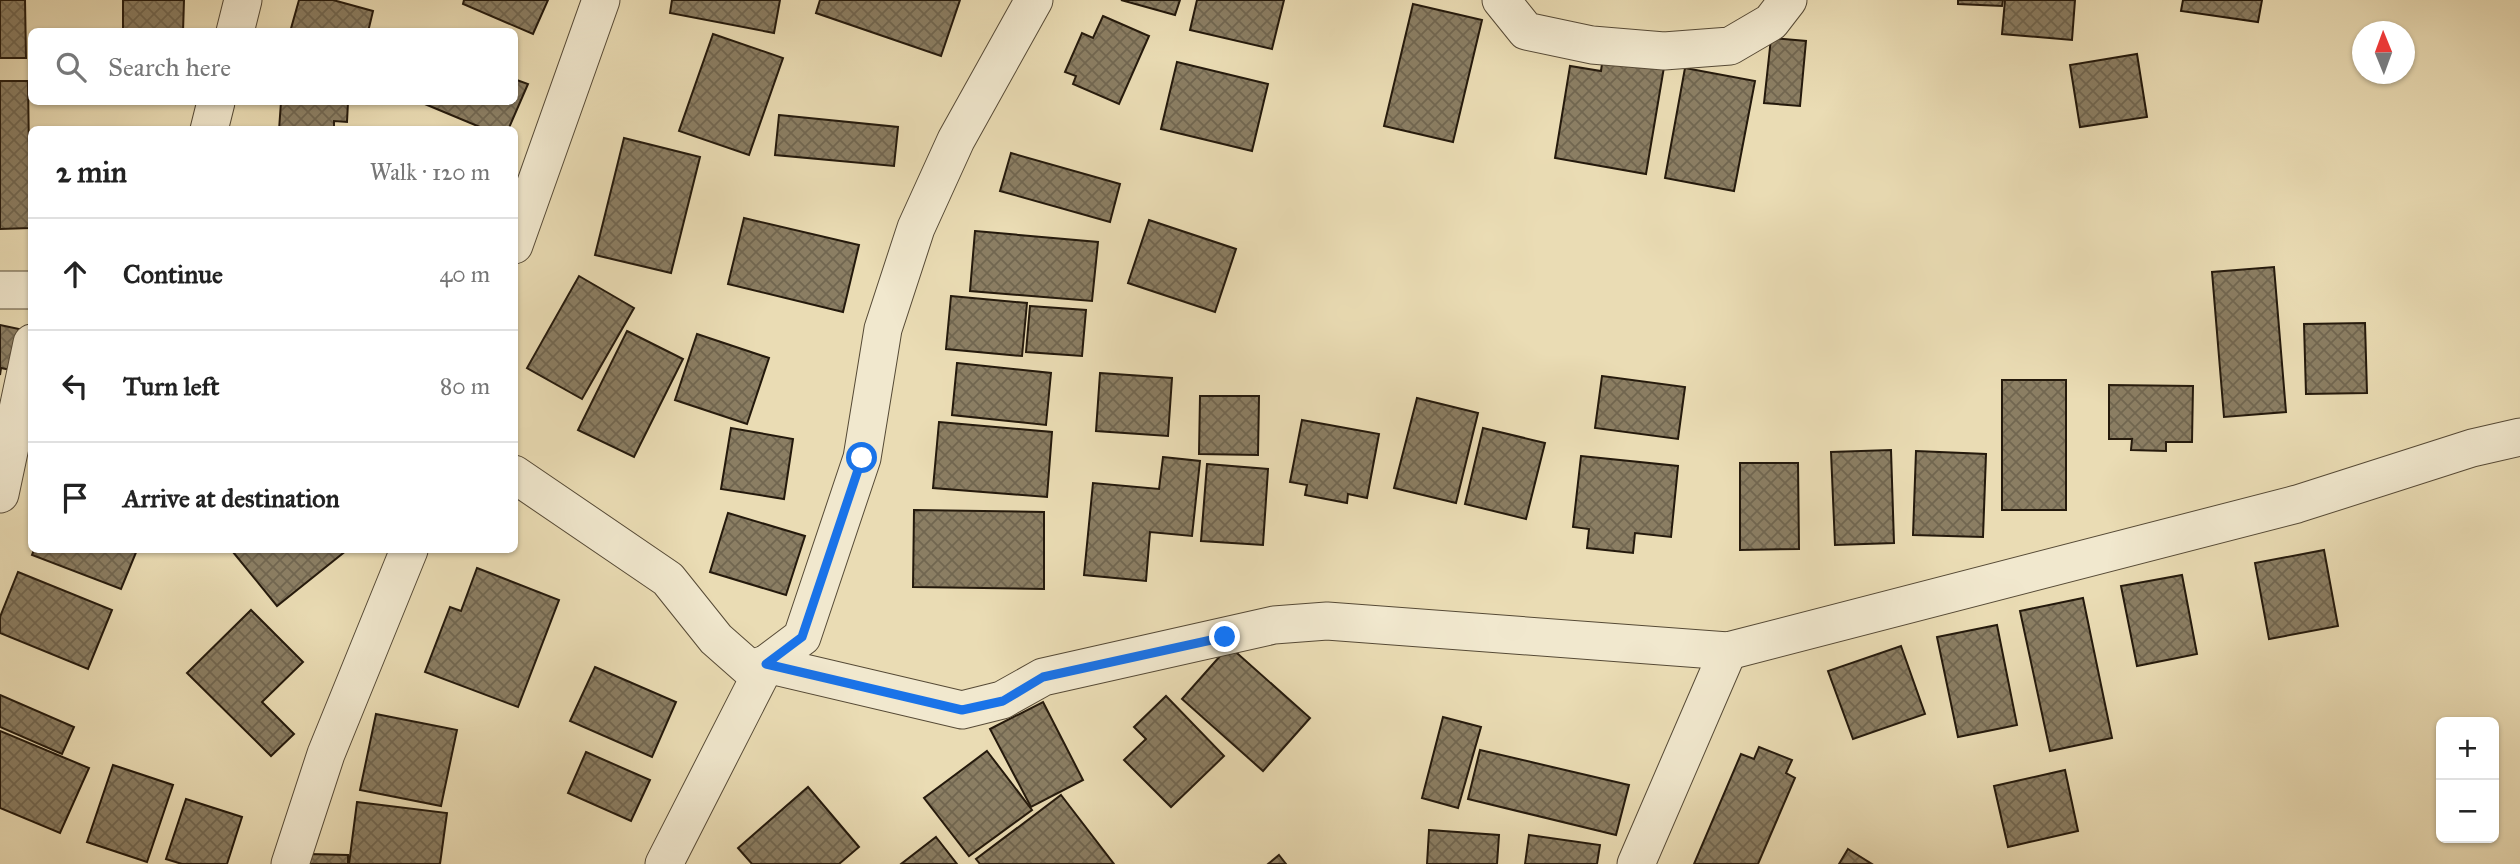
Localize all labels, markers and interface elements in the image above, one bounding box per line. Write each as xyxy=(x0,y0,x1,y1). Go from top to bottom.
north arrow xyxy=(2352,21,2415,84)
search box xyxy=(28,28,518,105)
icon: search xyxy=(52,48,90,86)
text: Search here xyxy=(108,51,231,83)
text: 2 min xyxy=(56,154,127,190)
text: Walk · 120 m xyxy=(370,158,490,186)
icon: ahead xyxy=(56,255,94,293)
text: Continue xyxy=(123,258,223,290)
text: 40 m xyxy=(440,260,490,288)
icon: left xyxy=(56,367,94,405)
text: Turn left xyxy=(123,370,219,402)
text: 80 m xyxy=(440,372,490,400)
route start xyxy=(846,442,877,473)
icon: arrive xyxy=(56,479,94,517)
text: Arrive at destination xyxy=(123,482,340,514)
route end xyxy=(1209,621,1240,652)
map controls xyxy=(2436,717,2499,843)
button: + xyxy=(2436,717,2499,780)
button: − xyxy=(2436,780,2499,843)

